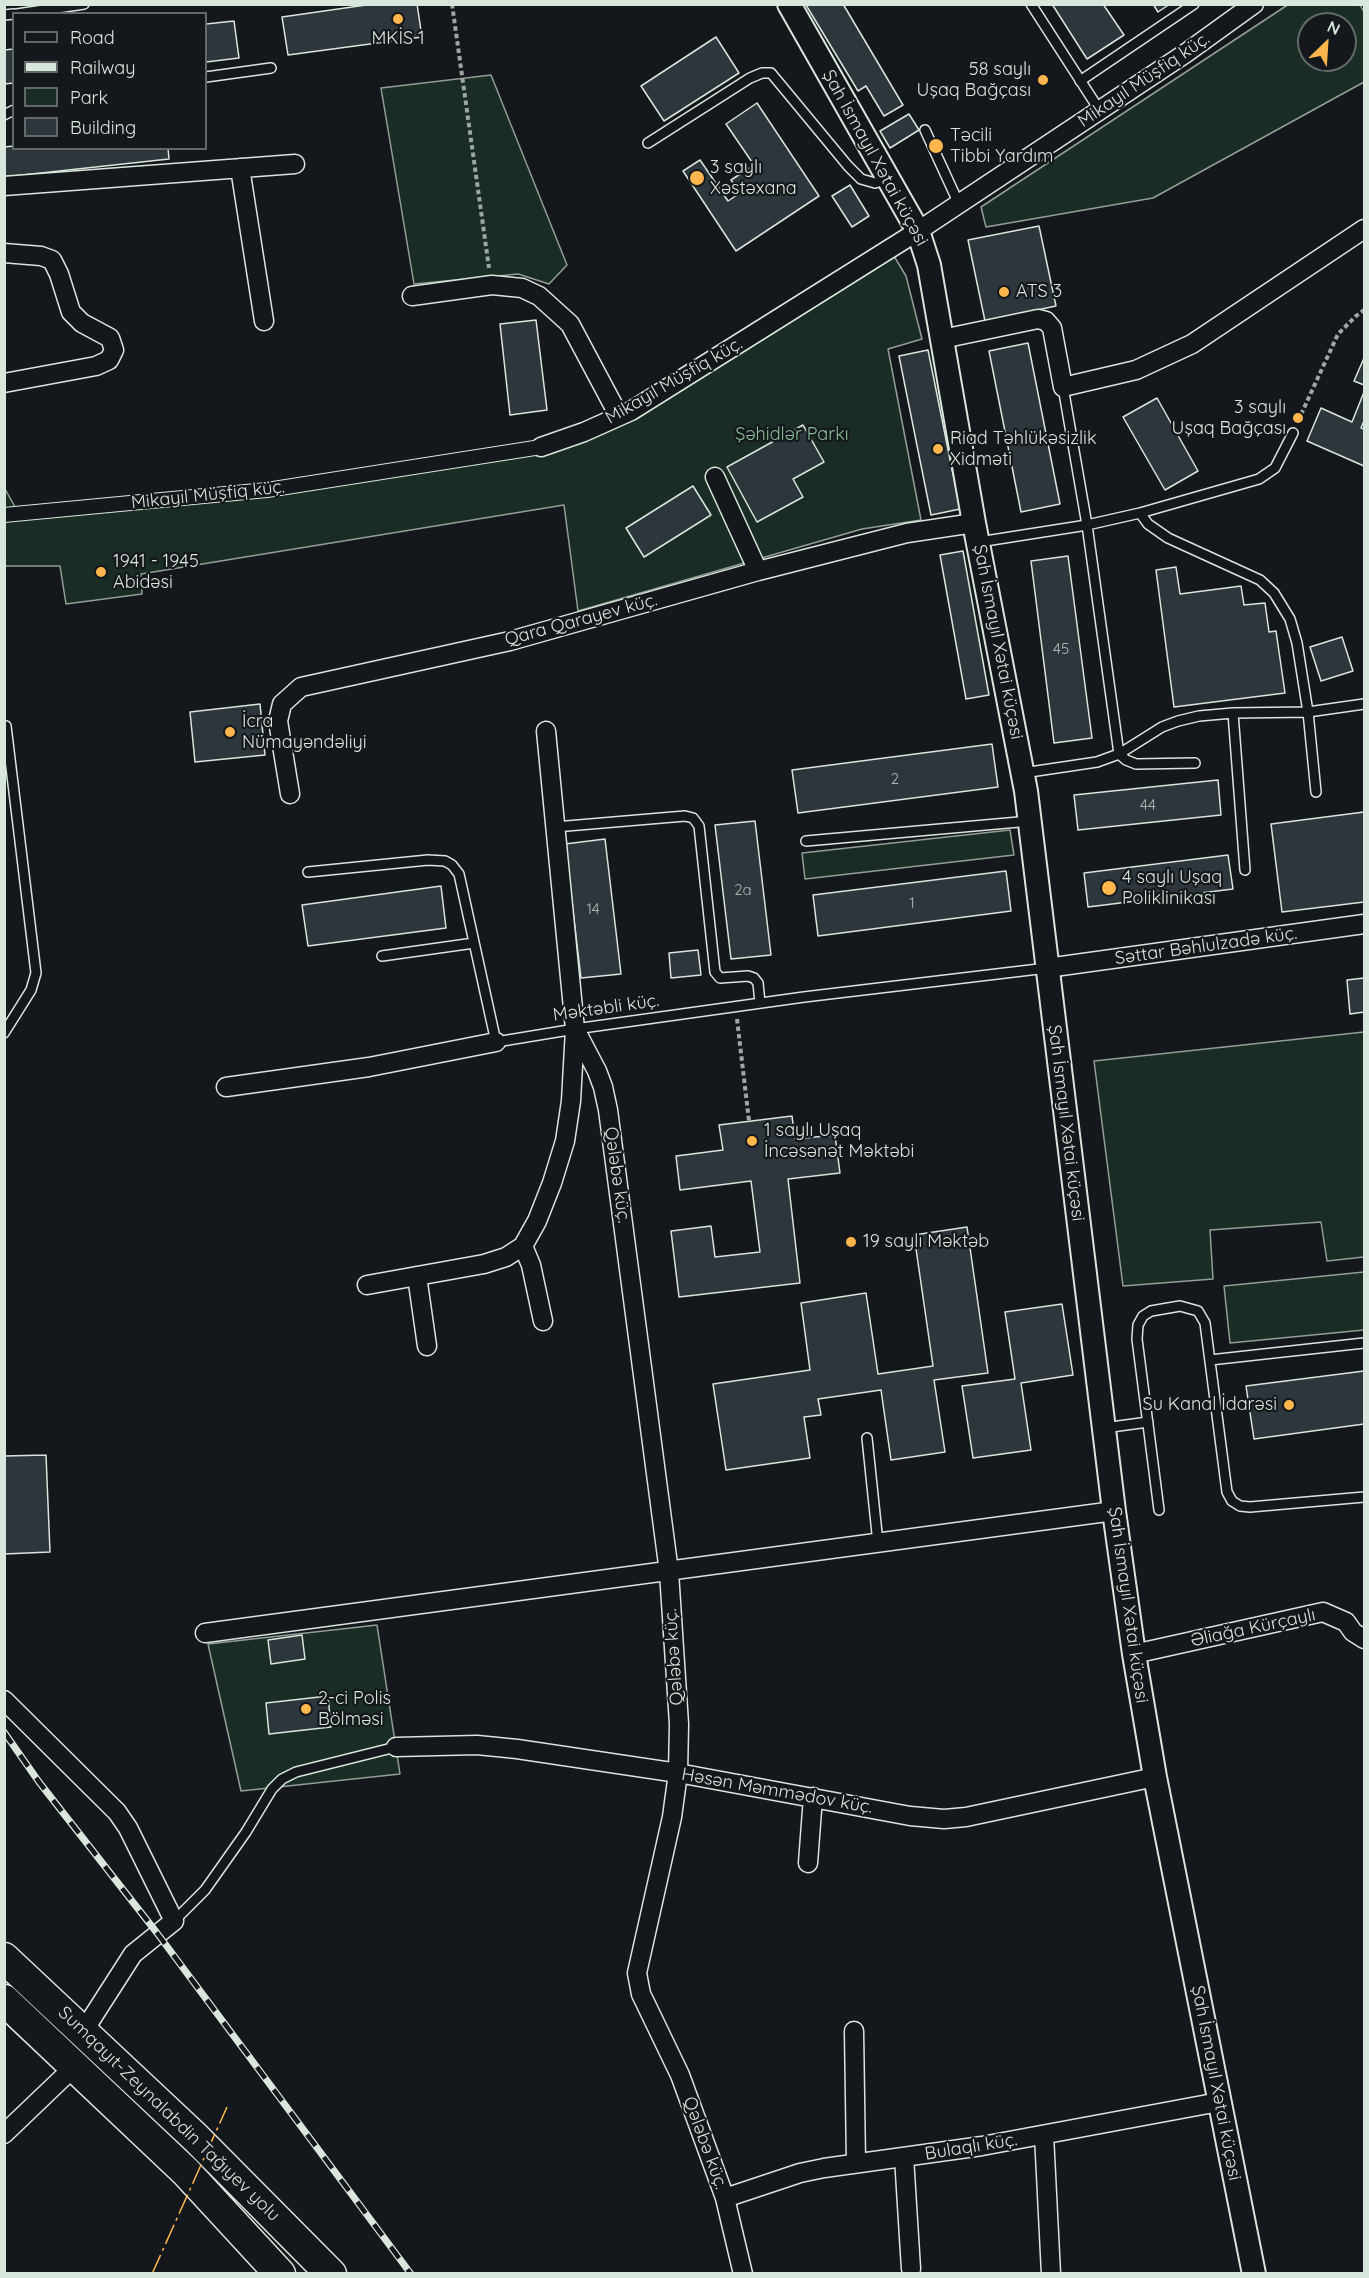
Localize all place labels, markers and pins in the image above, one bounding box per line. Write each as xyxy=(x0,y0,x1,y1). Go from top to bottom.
marker: MKİS 1 xyxy=(391,12,405,26)
place label: MKİS 1 xyxy=(371,28,425,50)
place label: 58 saylı Uşaq Bağçası xyxy=(917,59,1031,101)
marker: 58 saylı Uşaq Bağçası xyxy=(1036,73,1050,87)
place label: Təcili Tibbi Yardım xyxy=(950,125,1053,168)
marker: Təcili Tibbi Yardım xyxy=(927,137,945,155)
place label: 3 saylı Xəstəxana xyxy=(710,157,797,200)
marker: 3 saylı Xəstəxana xyxy=(688,169,706,187)
place label: ATS 3 xyxy=(1016,281,1062,303)
marker: ATS 3 xyxy=(997,285,1011,299)
place label: 3 saylı Uşaq Bağçası xyxy=(1172,397,1286,440)
marker: 3 saylı Uşaq Bağçası xyxy=(1291,411,1305,425)
place label: Riad Təhlükəsizlik Xidməti xyxy=(950,428,1097,470)
marker: Riad Təhlükəsizlik Xidməti xyxy=(931,442,945,456)
place label: 1941 - 1945 Abidəsi xyxy=(113,551,199,594)
marker: 1941 - 1945 Abidəsi xyxy=(94,565,108,579)
place label: İcra Nümayəndəliyi xyxy=(242,711,367,754)
marker: İcra Nümayəndəliyi xyxy=(223,725,237,739)
place label: 4 saylı Uşaq Poliklinikası xyxy=(1122,867,1222,910)
marker: 4 saylı Uşaq Poliklinikası xyxy=(1100,879,1118,897)
place label: 1 saylı Uşaq İncəsənət Məktəbi xyxy=(764,1120,914,1162)
marker: 1 saylı Uşaq İncəsənət Məktəbi xyxy=(745,1134,759,1148)
place label: 19 saylı Məktəb xyxy=(863,1231,989,1253)
marker: 19 saylı Məktəb xyxy=(844,1235,858,1249)
place label: Su Kanal İdarəsi xyxy=(1143,1394,1277,1416)
marker: Su Kanal İdarəsi xyxy=(1282,1398,1296,1412)
place label: 2-ci Polis Bölməsi xyxy=(318,1688,391,1730)
marker: 2-ci Polis Bölməsi xyxy=(299,1702,313,1716)

